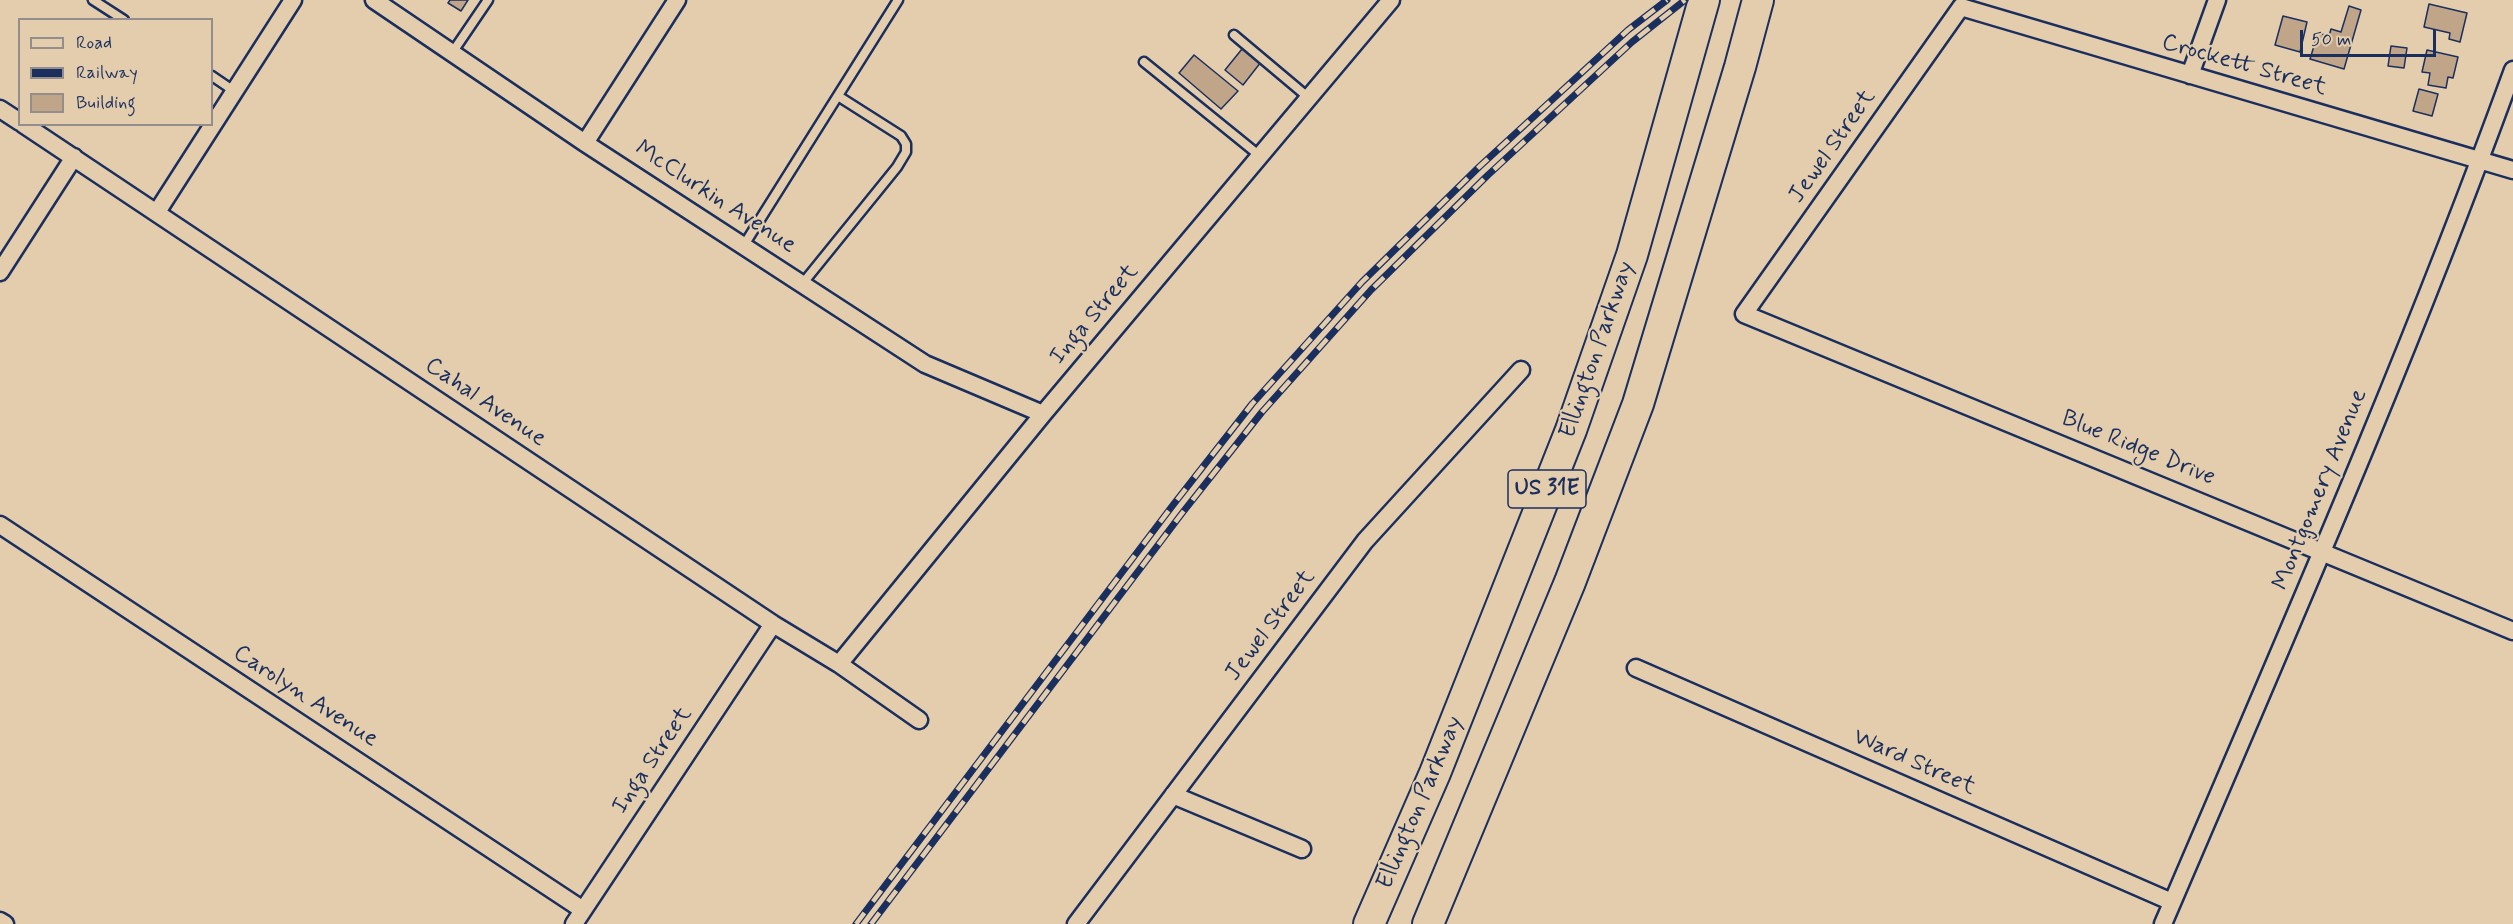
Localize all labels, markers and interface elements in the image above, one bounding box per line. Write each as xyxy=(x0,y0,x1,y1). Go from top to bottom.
legend xyxy=(18,18,213,126)
scale bar xyxy=(2303,18,2440,56)
text: 50 m xyxy=(2311,28,2351,52)
street label: Crockett Street xyxy=(2158,29,2330,103)
text: Road xyxy=(76,31,112,55)
text: Railway xyxy=(76,61,138,85)
street label: Jewel Street xyxy=(1783,85,1883,209)
text: Building xyxy=(76,91,136,115)
street label: McClurkin Avenue xyxy=(629,135,801,261)
street label: Ellington Parkway xyxy=(1554,258,1642,442)
street label: Inga Street xyxy=(1044,259,1146,371)
street label: Cahal Avenue xyxy=(419,352,551,454)
street label: Montgomery Avenue xyxy=(2267,385,2375,595)
street label: Blue Ridge Drive xyxy=(2057,405,2219,493)
road number: US 31E xyxy=(1508,470,1586,508)
street label: Jewel Street xyxy=(1220,565,1322,687)
street label: Carolyn Avenue xyxy=(227,639,383,755)
street label: Inga Street xyxy=(607,702,699,820)
street label: Ellington Parkway xyxy=(1372,712,1470,894)
street label: Ward Street xyxy=(1848,723,1980,803)

